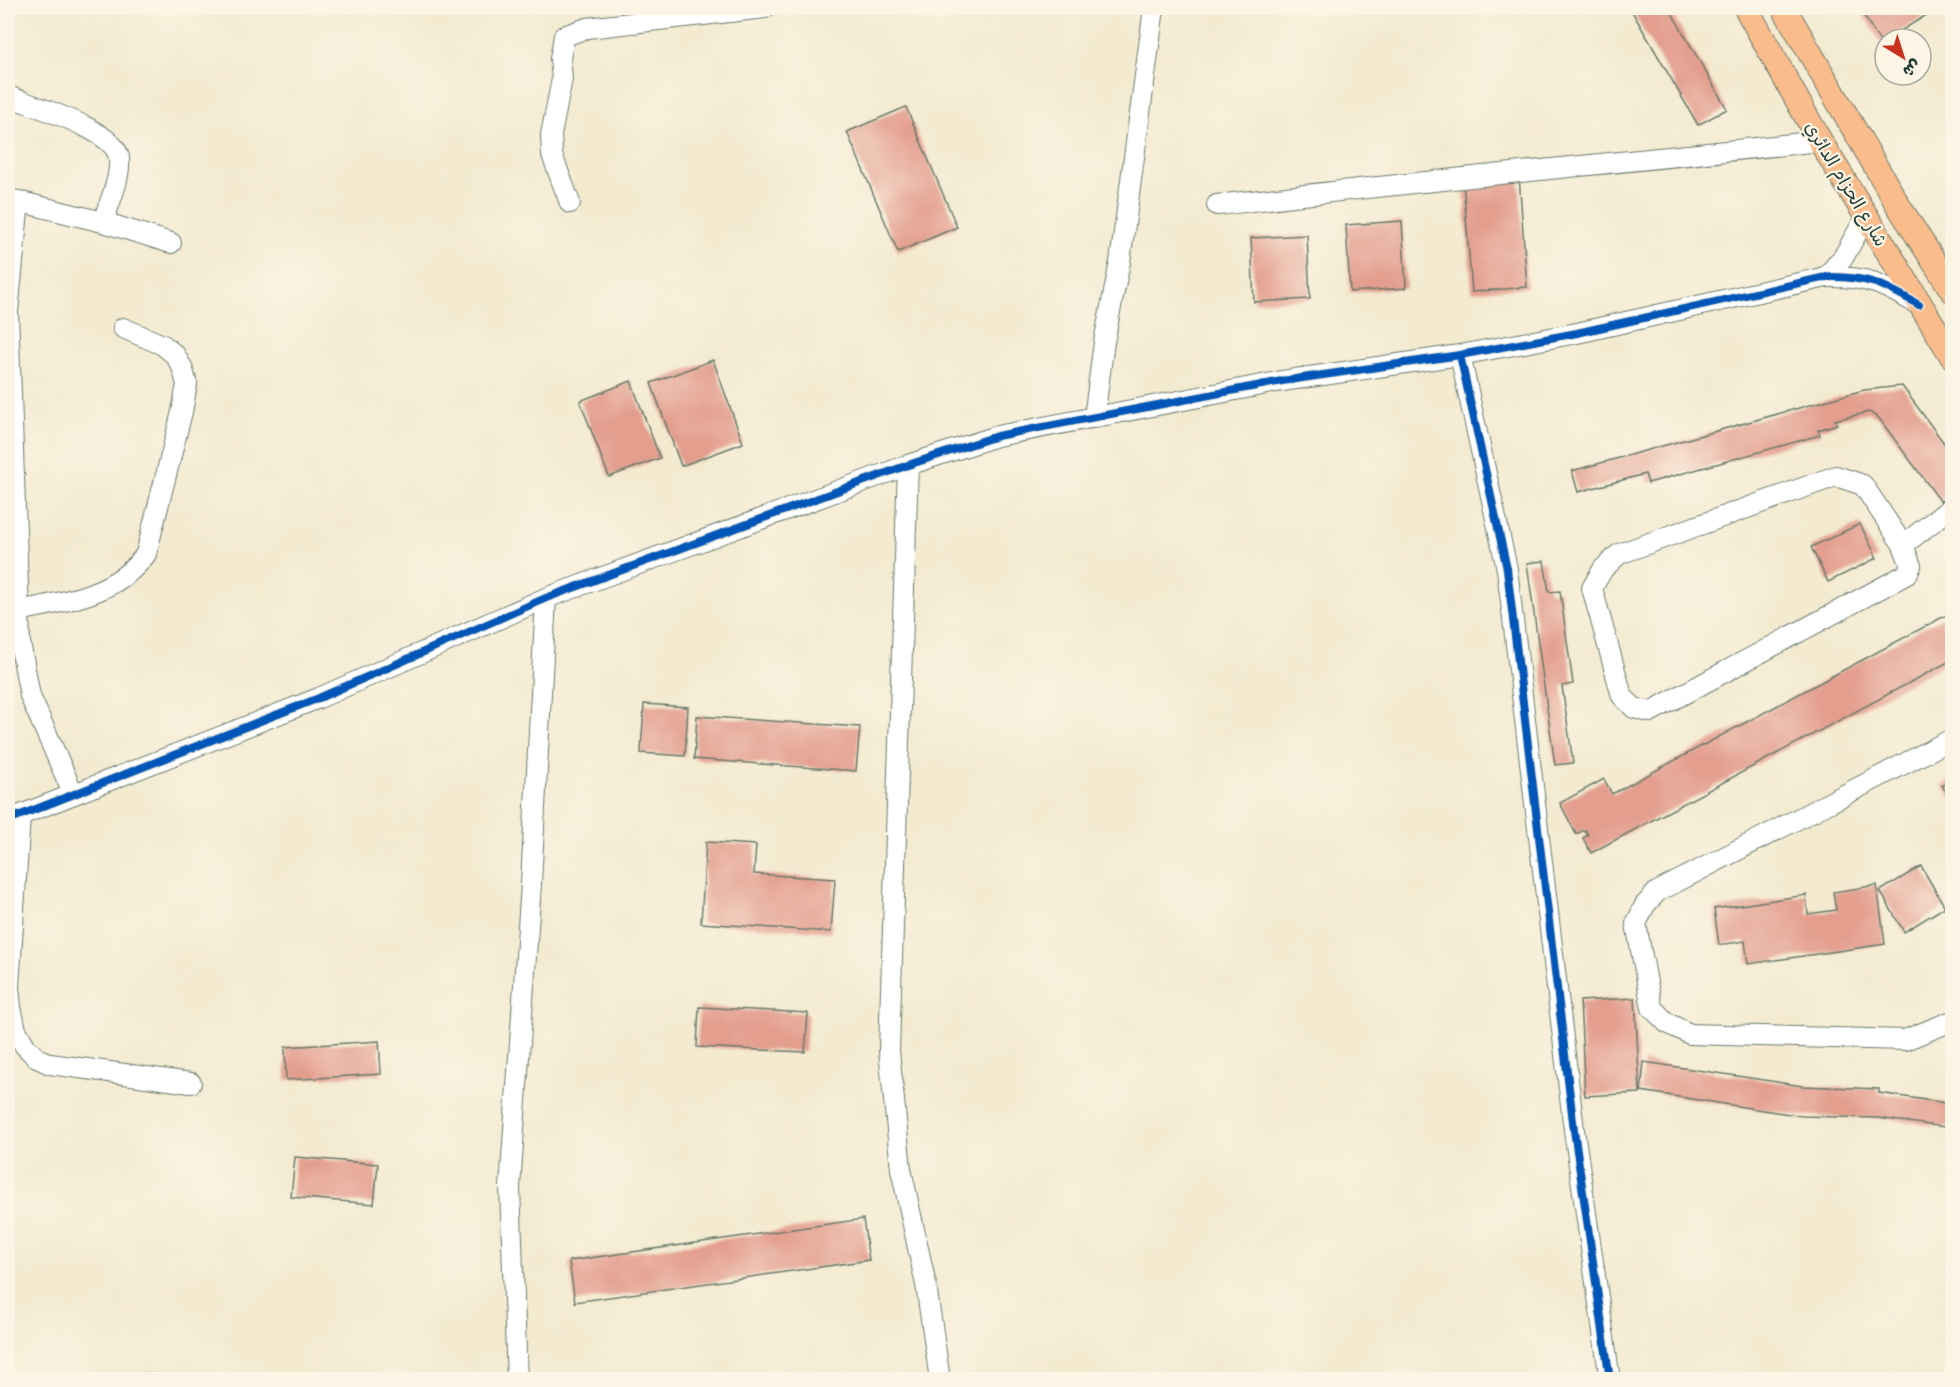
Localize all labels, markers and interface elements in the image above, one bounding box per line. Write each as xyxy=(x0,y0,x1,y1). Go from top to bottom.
north arrow xyxy=(1873,27,1933,87)
text: ش xyxy=(1896,52,1928,85)
street label: شارع الحزام الدائري xyxy=(1796,115,1896,253)

